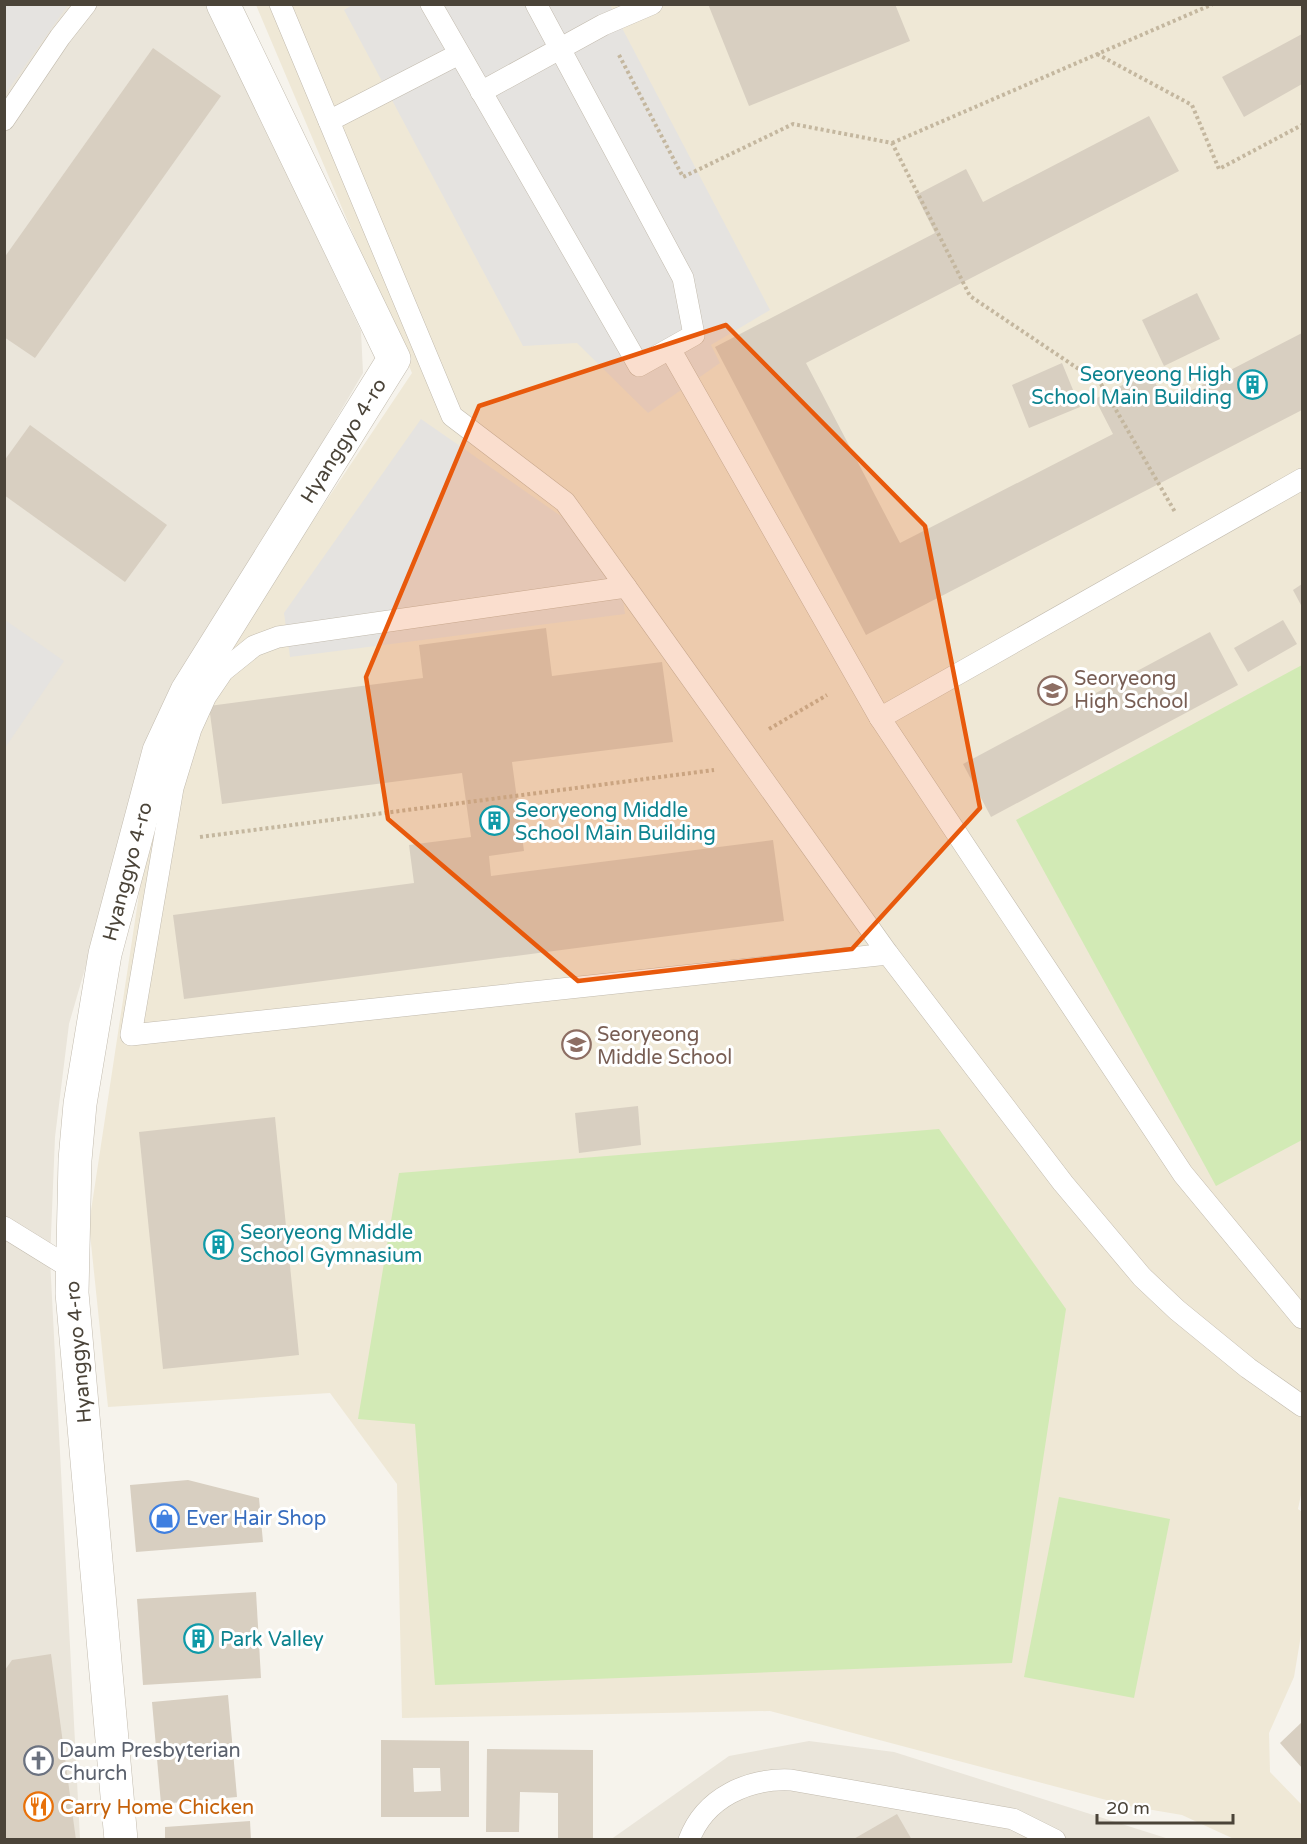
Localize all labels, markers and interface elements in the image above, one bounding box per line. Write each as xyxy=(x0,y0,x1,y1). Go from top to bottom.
place label: Seoryeong High School Main Building xyxy=(1031,363,1232,410)
building icon: Seoryeong High School Main Building xyxy=(1237,369,1269,401)
street label: Hyanggyo 4-ro xyxy=(296,374,392,508)
place label: Seoryeong High School xyxy=(1074,667,1188,714)
school or university icon: Seoryeong High School xyxy=(1037,674,1069,706)
place label: Seoryeong Middle School Main Building xyxy=(515,799,716,846)
street label: Hyanggyo 4-ro xyxy=(98,800,158,944)
building icon: Seoryeong Middle School Main Building xyxy=(478,805,510,837)
place label: Seoryeong Middle School xyxy=(597,1023,732,1070)
school or university icon: Seoryeong Middle School xyxy=(560,1029,592,1061)
place label: Seoryeong Middle School Gymnasium xyxy=(240,1221,422,1268)
building icon: Seoryeong Middle School Gymnasium xyxy=(203,1228,235,1260)
street label: Hyanggyo 4-ro xyxy=(61,1280,97,1424)
shop icon: Ever Hair Shop xyxy=(149,1502,181,1534)
place label: Ever Hair Shop xyxy=(186,1507,326,1531)
building icon: Park Valley xyxy=(183,1623,215,1655)
place label: Park Valley xyxy=(220,1628,324,1652)
place label: Daum Presbyterian Church xyxy=(59,1739,241,1786)
church icon: Daum Presbyterian Church xyxy=(22,1745,54,1777)
scale bar xyxy=(1097,1787,1234,1825)
restaurant icon: Carry Home Chicken xyxy=(23,1791,55,1823)
place label: Carry Home Chicken xyxy=(60,1796,254,1820)
text: 20 m xyxy=(1106,1797,1150,1819)

